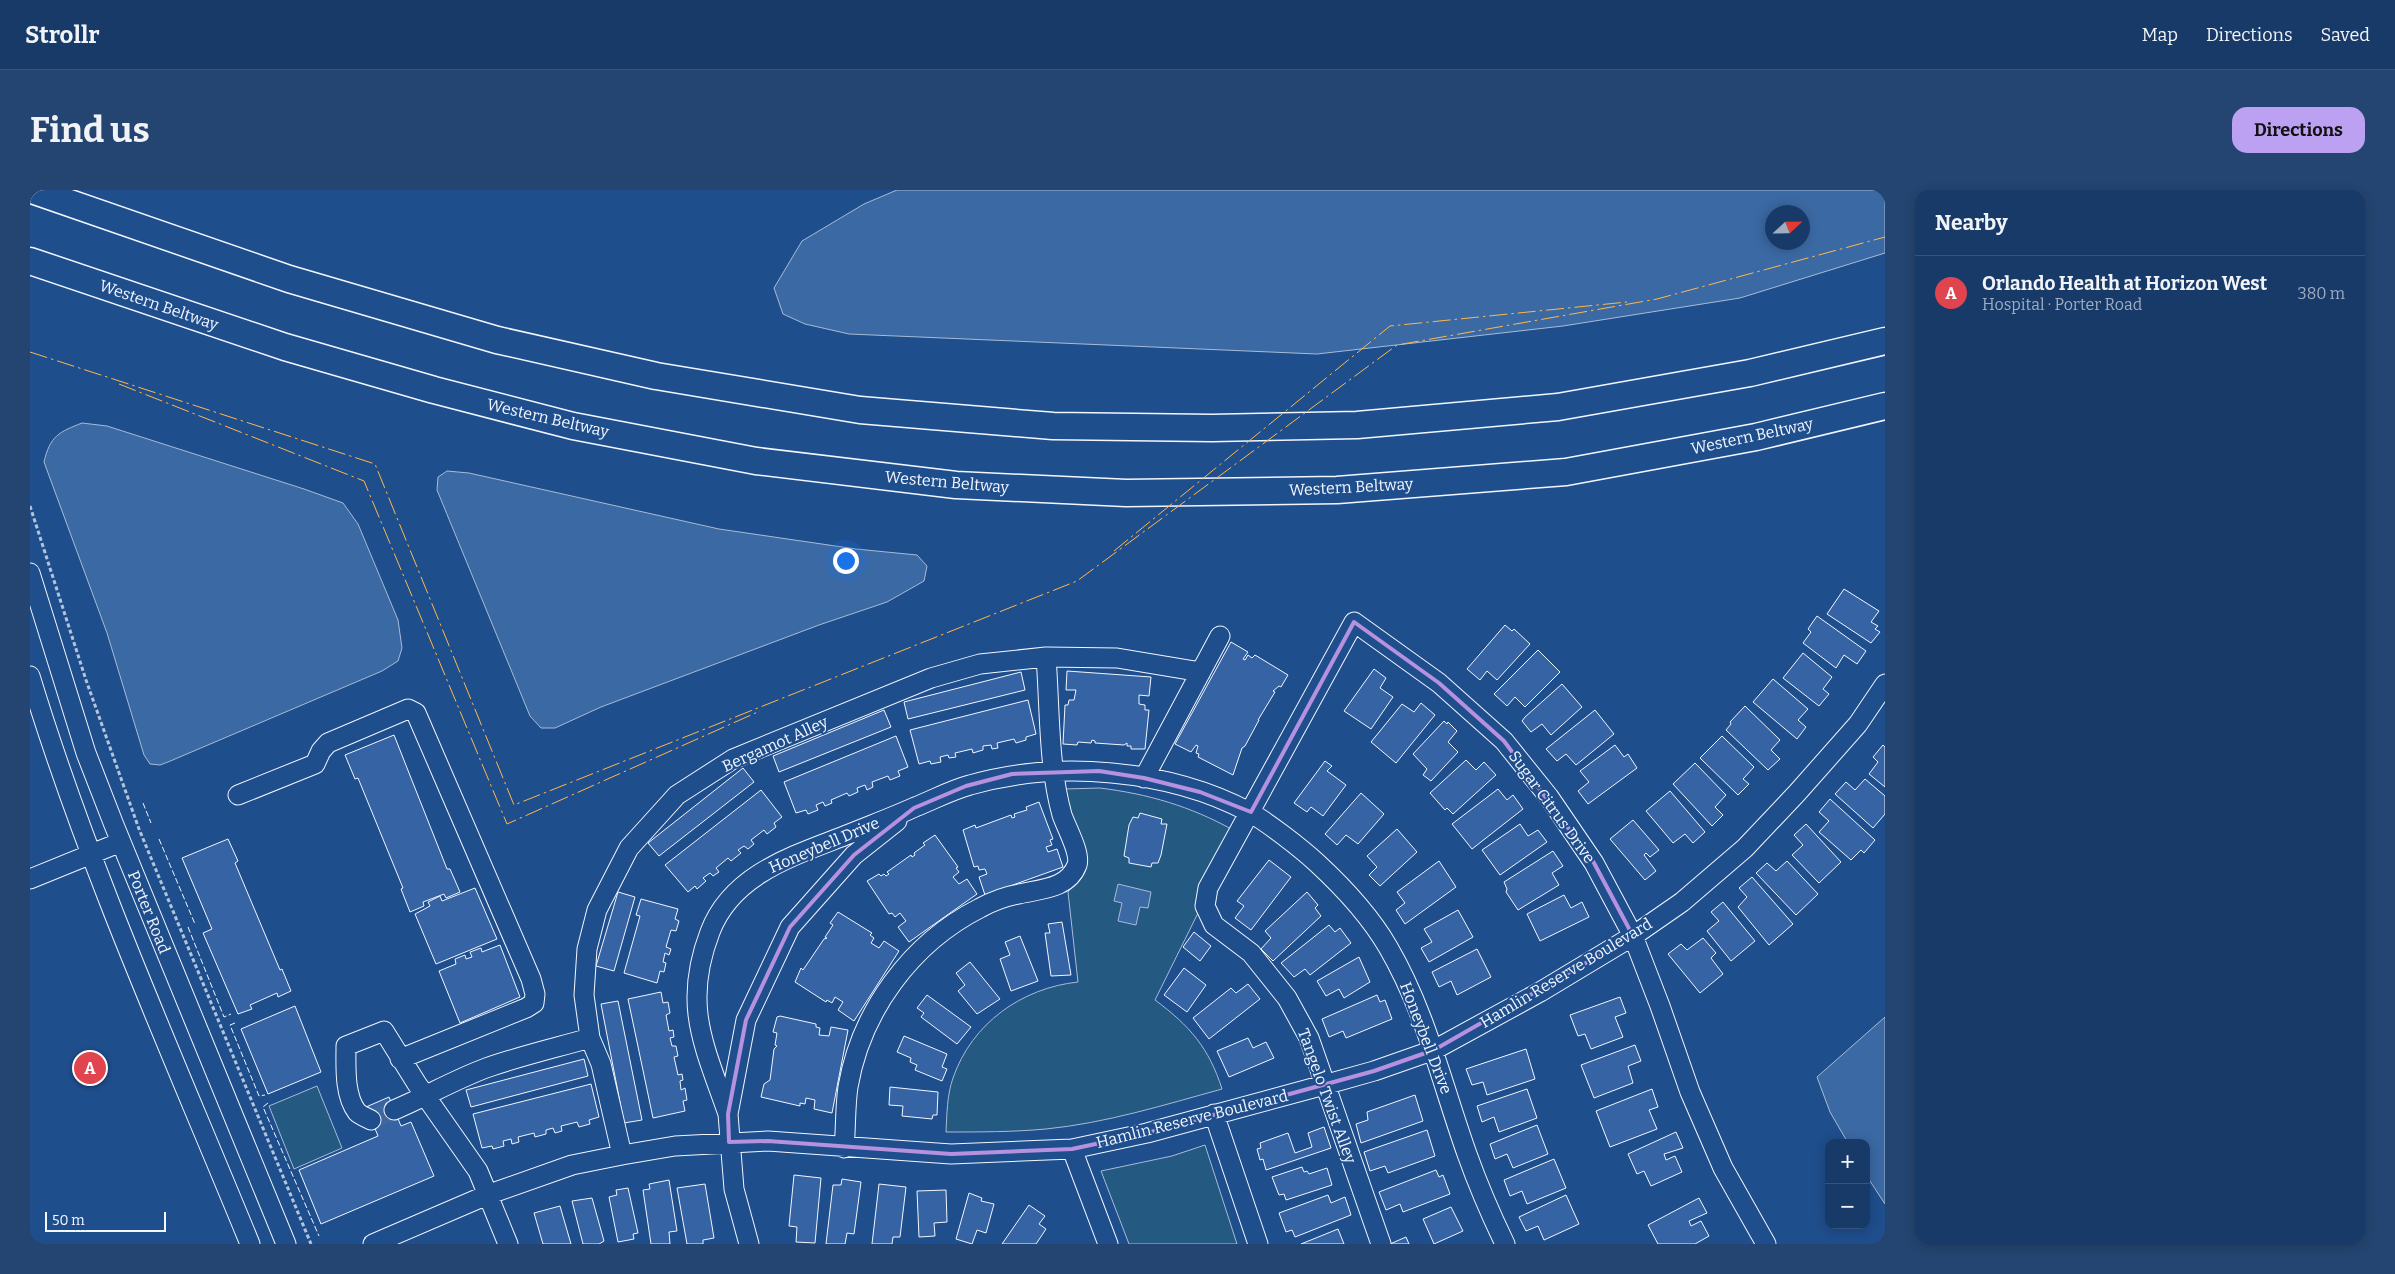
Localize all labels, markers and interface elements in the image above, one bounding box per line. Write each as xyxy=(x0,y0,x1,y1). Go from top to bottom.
text: Strollr xyxy=(25,21,100,49)
text: Map xyxy=(2142,24,2178,46)
text: Directions xyxy=(2206,24,2293,46)
text: Saved xyxy=(2321,24,2370,46)
button: Directions xyxy=(2232,107,2365,153)
text: Find us xyxy=(30,109,150,151)
north arrow xyxy=(1765,205,1810,250)
text: Nearby xyxy=(1935,210,2008,236)
text: Orlando Health at Horizon West xyxy=(1982,272,2267,295)
street label: Western Beltway xyxy=(97,276,221,334)
text: A xyxy=(1945,284,1957,303)
text: 380 m xyxy=(2298,284,2345,303)
text: Hospital · Porter Road xyxy=(1982,295,2142,314)
street label: Western Beltway xyxy=(485,395,611,441)
street label: Western Beltway xyxy=(1689,414,1815,458)
street label: Western Beltway xyxy=(884,467,1010,497)
street label: Western Beltway xyxy=(1288,474,1414,500)
your location xyxy=(833,548,859,574)
street label: Bergamot Alley xyxy=(719,712,831,776)
street label: Sugar Citrus Drive xyxy=(1505,747,1599,867)
street label: Honeybell Drive xyxy=(766,813,882,877)
street label: Porter Road xyxy=(124,868,174,957)
street label: Hamlin Reserve Boulevard xyxy=(1477,914,1656,1032)
street label: Honeybell Drive xyxy=(1396,979,1456,1097)
street label: Tangelo Twist Alley xyxy=(1294,1026,1360,1167)
pin: A xyxy=(74,1049,106,1087)
street label: Hamlin Reserve Boulevard xyxy=(1094,1086,1290,1152)
map controls xyxy=(1825,1139,1870,1229)
button: + xyxy=(1825,1139,1870,1184)
button: − xyxy=(1825,1184,1870,1229)
scale bar xyxy=(45,1209,166,1232)
text: 50 m xyxy=(52,1212,85,1229)

